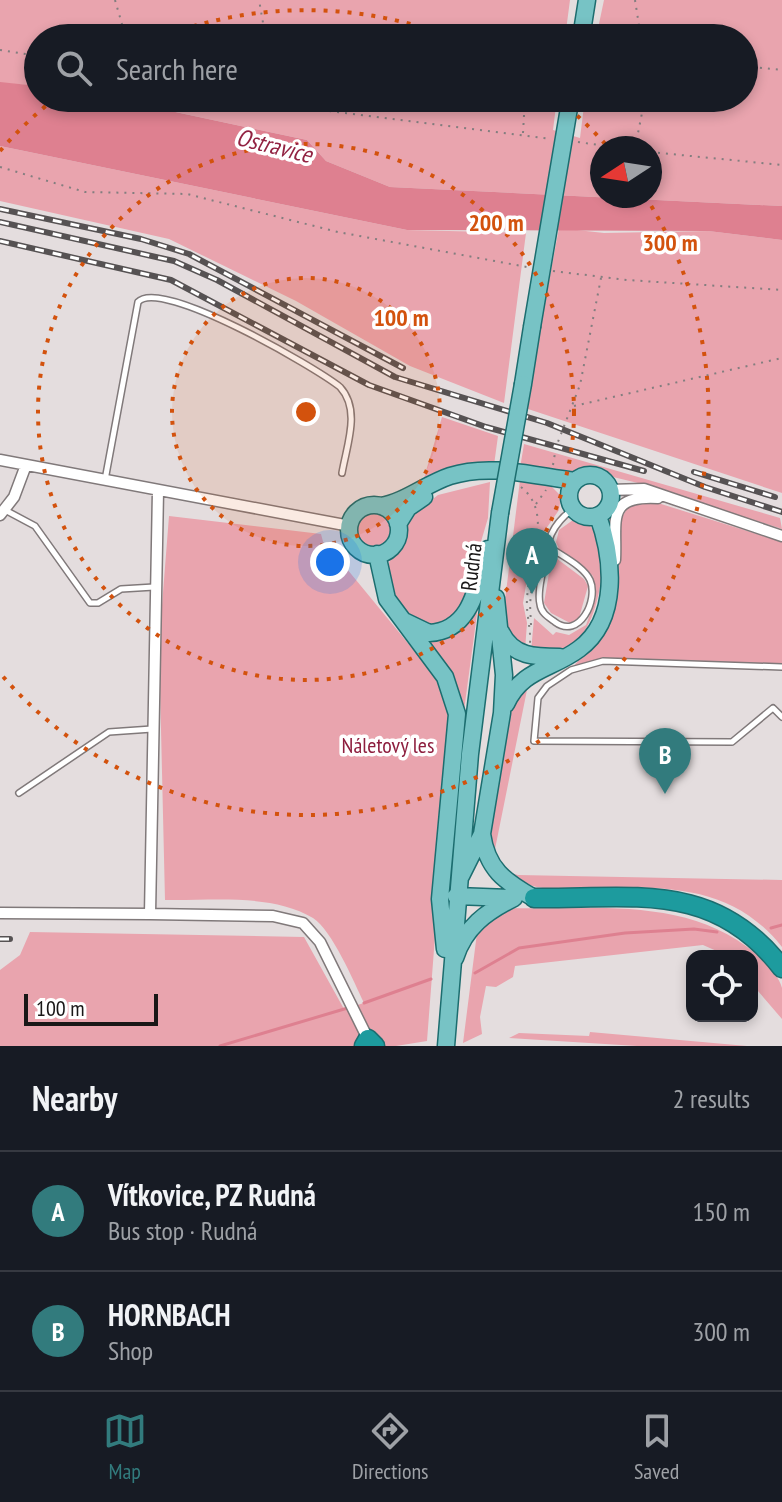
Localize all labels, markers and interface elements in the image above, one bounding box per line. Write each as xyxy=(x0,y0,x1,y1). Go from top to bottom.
search box xyxy=(24,24,758,112)
icon: search xyxy=(52,46,96,90)
text: Search here xyxy=(116,49,238,88)
water label: Ostravice xyxy=(233,121,317,170)
north arrow xyxy=(590,136,662,208)
text: 200 m xyxy=(468,207,524,238)
text: 300 m xyxy=(642,227,698,258)
text: 100 m xyxy=(373,302,429,333)
centre of rings xyxy=(292,398,320,426)
pin: A xyxy=(506,528,558,594)
street label: Rudná xyxy=(454,541,488,593)
your location xyxy=(310,542,350,582)
pin: B xyxy=(639,728,691,794)
park label: Náletový les xyxy=(342,731,434,759)
map controls xyxy=(686,950,758,1022)
button: locate xyxy=(686,950,758,1022)
scale bar xyxy=(24,990,158,1026)
text: 100 m xyxy=(36,994,85,1022)
text: Nearby xyxy=(32,1076,117,1120)
text: 2 results xyxy=(673,1082,750,1115)
text: Vítkovice, PZ Rudná xyxy=(108,1175,316,1214)
text: A xyxy=(51,1195,65,1228)
text: 150 m xyxy=(692,1195,750,1228)
text: Bus stop · Rudná xyxy=(108,1214,258,1247)
text: HORNBACH xyxy=(108,1295,231,1334)
text: B xyxy=(52,1315,64,1348)
text: 300 m xyxy=(692,1315,750,1348)
text: Shop xyxy=(108,1334,153,1367)
tab: Map xyxy=(103,1409,147,1485)
tab: Directions xyxy=(352,1409,429,1485)
tab: Saved xyxy=(634,1409,679,1485)

